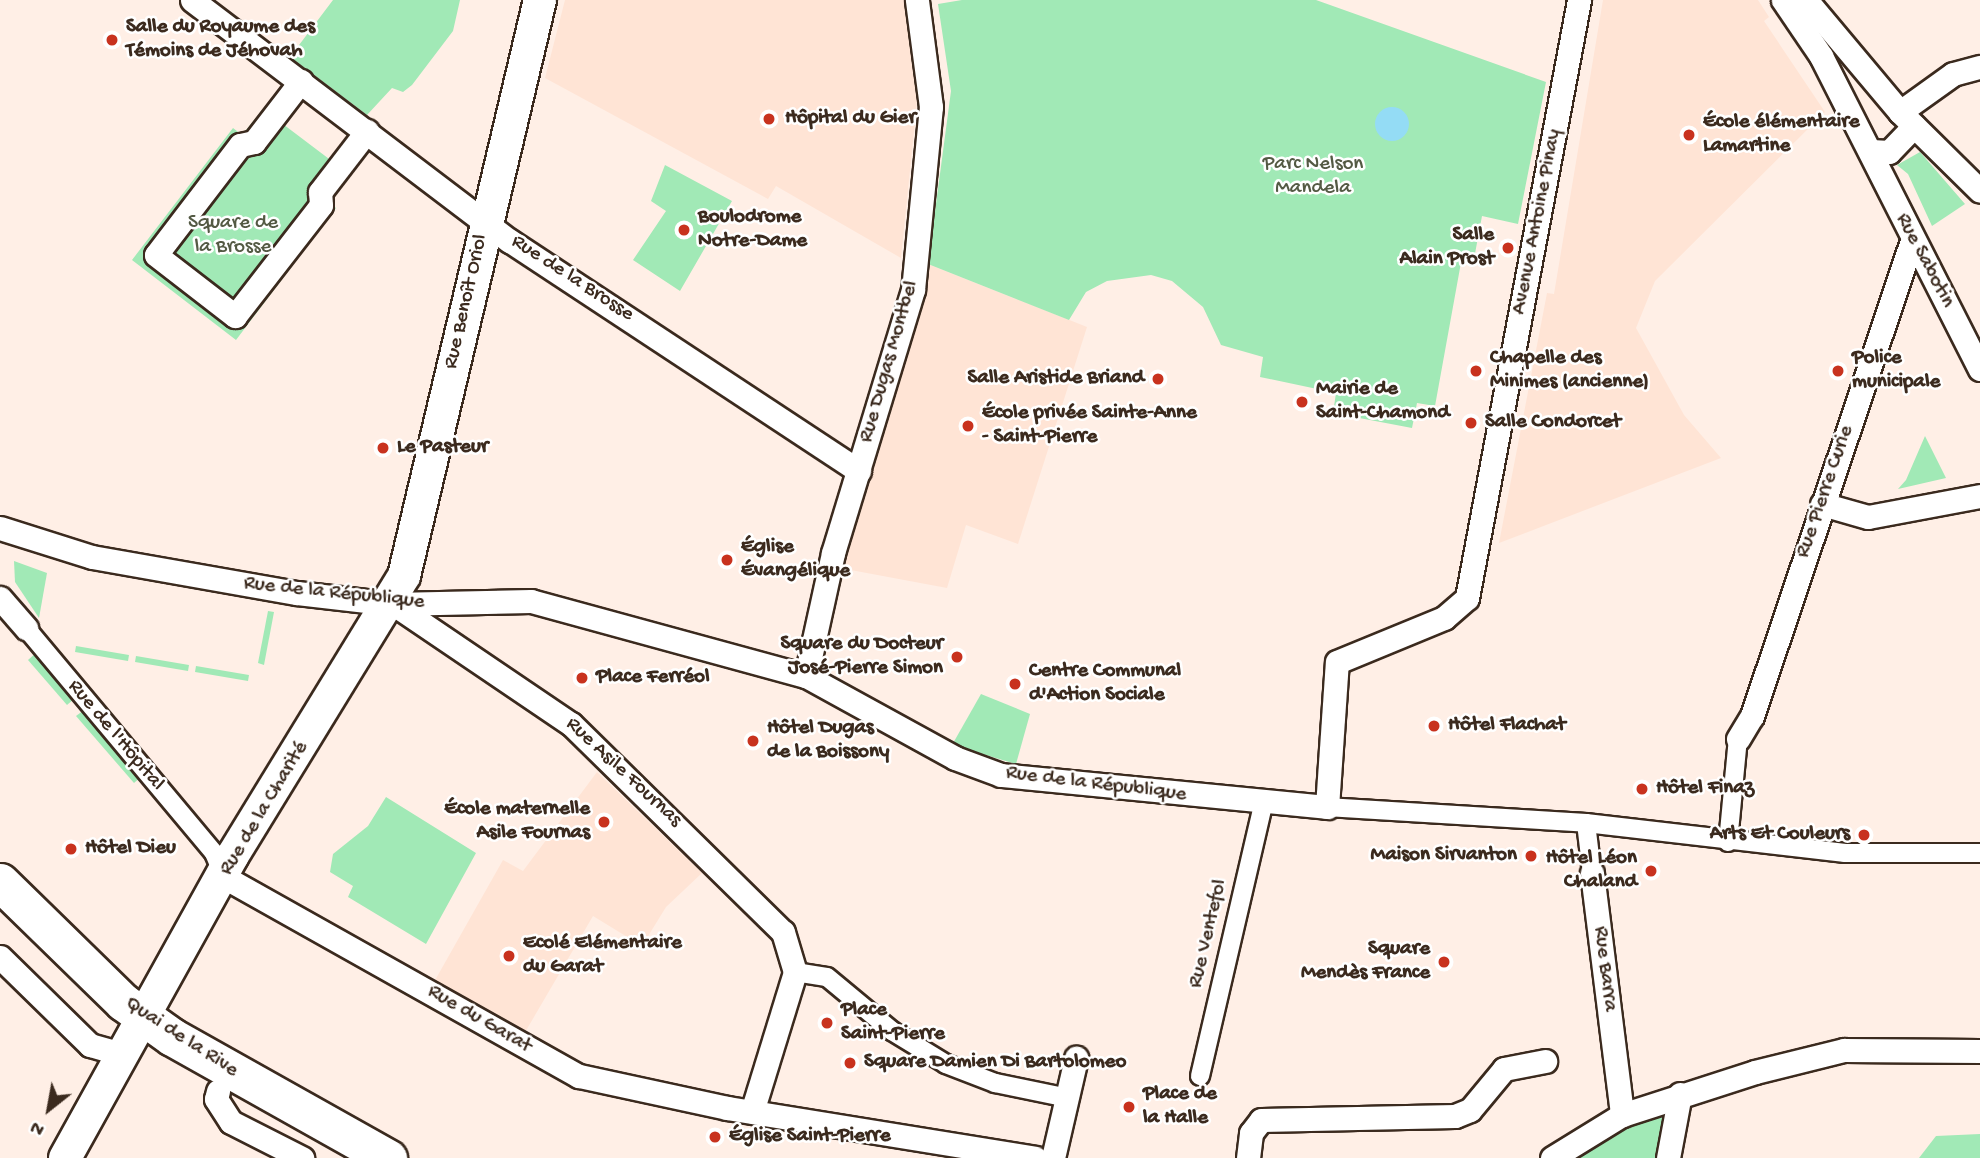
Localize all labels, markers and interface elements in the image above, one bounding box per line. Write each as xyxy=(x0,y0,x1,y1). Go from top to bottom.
place label: Salle du Royaume des Témoins de Jéhovah xyxy=(126,15,315,65)
marker: Salle du Royaume des Témoins de Jéhovah xyxy=(104,32,120,48)
place label: Hôpital du Gier xyxy=(785,106,916,132)
marker: Hôpital du Gier xyxy=(759,109,779,129)
place label: École élémentaire Lamartine xyxy=(1703,110,1860,160)
street label: Avenue Antoine Pinay xyxy=(1508,127,1568,317)
marker: École élémentaire Lamartine xyxy=(1681,127,1697,143)
park label: Parc Nelson Mandela xyxy=(1263,152,1363,202)
place label: Boulodrome Notre-Dame xyxy=(698,205,807,255)
street label: Rue Sabotin xyxy=(1889,210,1959,312)
park label: Square de la Brosse xyxy=(188,211,278,261)
marker: Boulodrome Notre-Dame xyxy=(676,222,692,238)
place label: Salle Alain Prost xyxy=(1400,223,1494,273)
street label: Rue de la Brosse xyxy=(506,230,638,328)
street label: Rue Benoît Oriol xyxy=(439,232,495,372)
marker: Salle Alain Prost xyxy=(1500,240,1516,256)
street label: Rue Dugas Montbel xyxy=(855,278,925,446)
place label: Chapelle des Minimes (ancienne) xyxy=(1490,346,1649,396)
place label: Police municipale xyxy=(1852,346,1940,396)
marker: Chapelle des Minimes (ancienne) xyxy=(1468,363,1484,379)
marker: Police municipale xyxy=(1830,363,1846,379)
place label: Salle Aristide Briand xyxy=(968,366,1144,392)
marker: Salle Aristide Briand xyxy=(1150,371,1166,387)
place label: Mairie de Saint-Chamond xyxy=(1316,377,1450,427)
marker: Mairie de Saint-Chamond xyxy=(1294,394,1310,410)
place label: École privée Sainte-Anne - Saint-Pierre xyxy=(982,401,1197,451)
place label: Salle Condorcet xyxy=(1485,410,1621,436)
marker: Salle Condorcet xyxy=(1463,415,1479,431)
marker: École privée Sainte-Anne - Saint-Pierre xyxy=(960,418,976,434)
street label: Rue Pierre Curie xyxy=(1792,422,1860,562)
place label: Le Pasteur xyxy=(397,435,488,461)
marker: Le Pasteur xyxy=(375,440,391,456)
place label: Église Évangélique xyxy=(741,535,850,585)
marker: Église Évangélique xyxy=(719,552,735,568)
street label: Rue de la République xyxy=(242,572,426,616)
place label: Square du Docteur José-Pierre Simon xyxy=(780,632,943,682)
marker: Square du Docteur José-Pierre Simon xyxy=(949,649,965,665)
place label: Centre Communal d'Action Sociale xyxy=(1029,659,1181,709)
place label: Place Ferréol xyxy=(596,665,710,691)
marker: Place Ferréol xyxy=(574,670,590,686)
street label: Rue de l'Hôpital xyxy=(61,675,169,797)
marker: Centre Communal d'Action Sociale xyxy=(1007,676,1023,692)
street label: Rue Asile Fournas xyxy=(560,713,686,833)
place label: Hôtel Flachat xyxy=(1448,713,1566,739)
place label: Hôtel Dugas de la Boissony xyxy=(767,716,889,766)
marker: Hôtel Flachat xyxy=(1426,718,1442,734)
marker: Hôtel Dugas de la Boissony xyxy=(745,733,761,749)
street label: Rue de la Charité xyxy=(215,737,315,881)
street label: Rue de la République xyxy=(1004,761,1188,809)
place label: Hôtel Finaz xyxy=(1656,776,1754,802)
marker: Hôtel Finaz xyxy=(1634,781,1650,797)
place label: École maternelle Asile Fournas xyxy=(444,797,590,847)
marker: École maternelle Asile Fournas xyxy=(596,814,612,830)
place label: Arts Et Couleurs xyxy=(1710,822,1850,848)
marker: Arts Et Couleurs xyxy=(1856,827,1872,843)
place label: Hôtel Dieu xyxy=(85,836,176,862)
marker: Hôtel Dieu xyxy=(63,841,79,857)
place label: Maison Sirvanton xyxy=(1371,843,1517,869)
place label: Hôtel Léon Chaland xyxy=(1546,846,1637,896)
marker: Maison Sirvanton xyxy=(1523,848,1539,864)
marker: Hôtel Léon Chaland xyxy=(1643,863,1659,879)
street label: Rue Ventefol xyxy=(1184,877,1234,991)
street label: Rue Barra xyxy=(1586,925,1622,1013)
place label: Ecolé Elémentaire du Garat xyxy=(523,931,682,981)
place label: Square Mendès France xyxy=(1301,937,1430,987)
marker: Ecolé Elémentaire du Garat xyxy=(501,948,517,964)
marker: Square Mendès France xyxy=(1436,954,1452,970)
street label: Rue du Garat xyxy=(422,980,536,1060)
street label: Quai de la Rive xyxy=(120,992,242,1084)
place label: Place Saint-Pierre xyxy=(841,998,945,1048)
marker: Place Saint-Pierre xyxy=(819,1015,835,1031)
place label: Square Damien Di Bartolomeo xyxy=(864,1050,1126,1076)
marker: Square Damien Di Bartolomeo xyxy=(842,1055,858,1071)
north arrow xyxy=(14,1074,84,1144)
place label: Place de la Halle xyxy=(1143,1082,1217,1132)
marker: Place de la Halle xyxy=(1121,1099,1137,1115)
text: N xyxy=(27,1114,49,1140)
place label: Église Saint-Pierre xyxy=(729,1124,891,1150)
marker: Église Saint-Pierre xyxy=(707,1129,723,1145)

